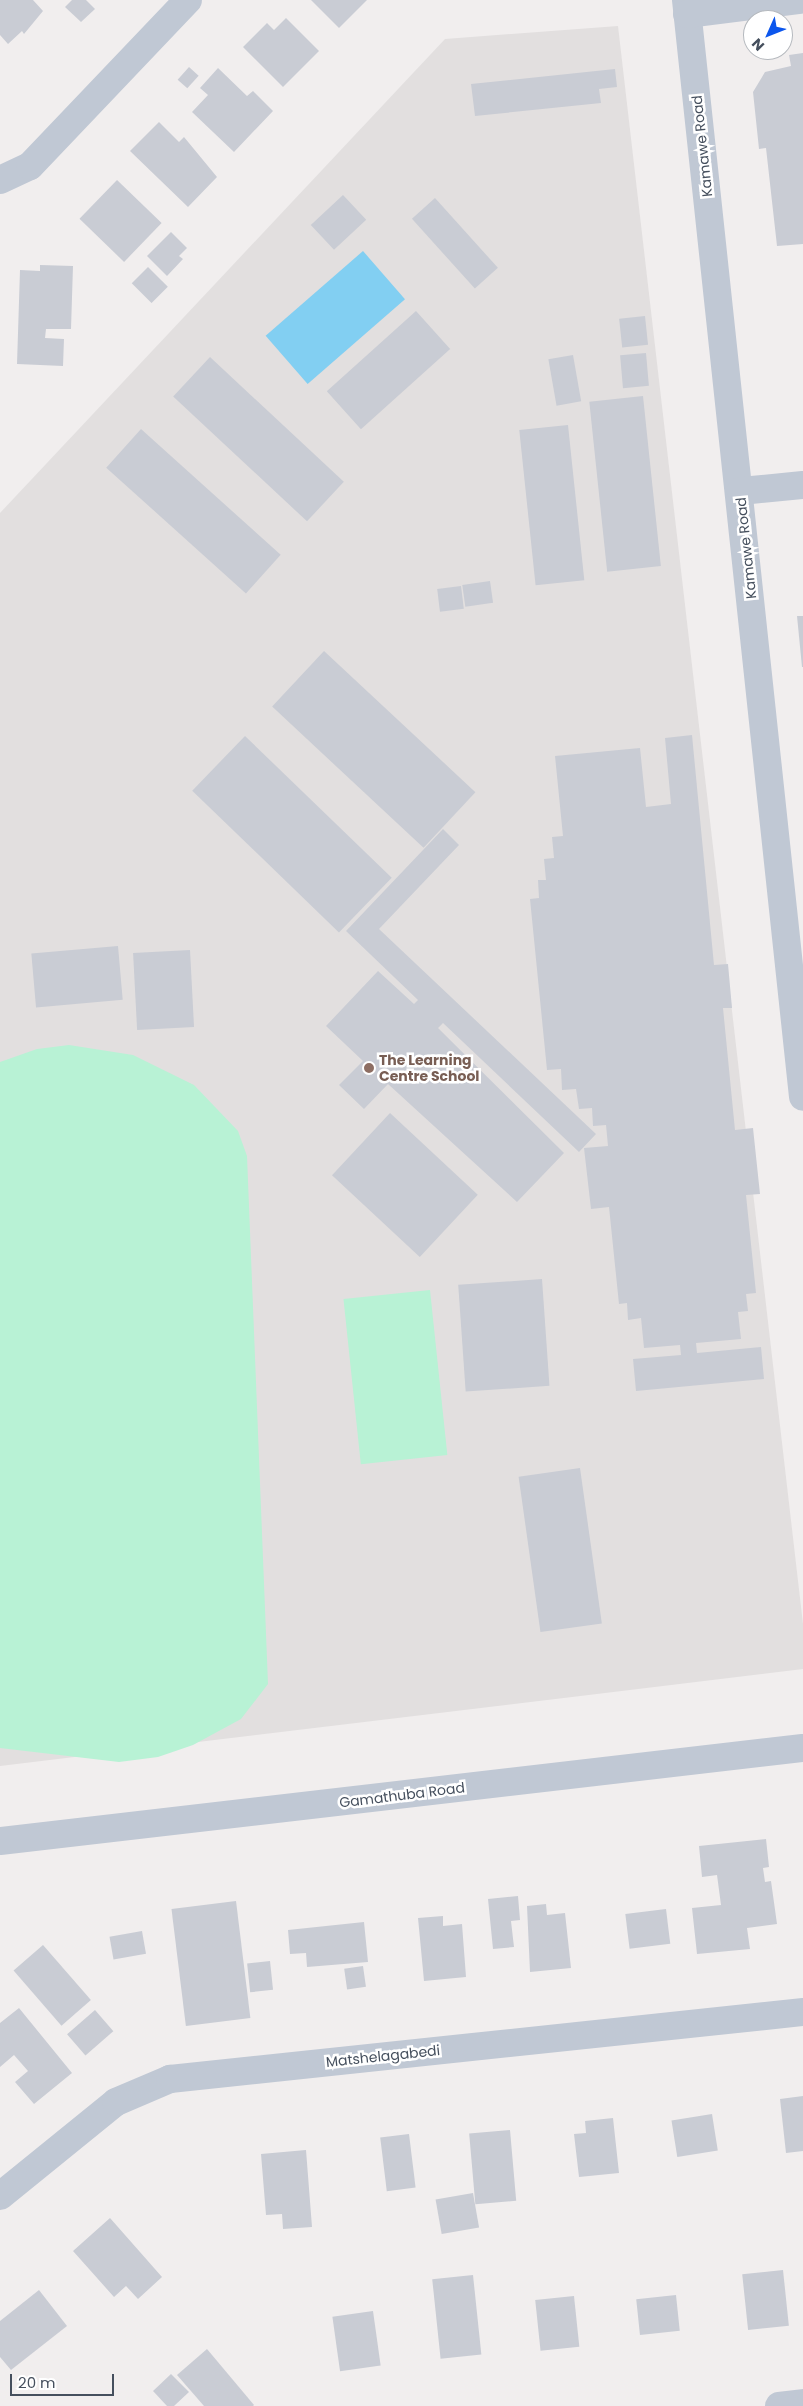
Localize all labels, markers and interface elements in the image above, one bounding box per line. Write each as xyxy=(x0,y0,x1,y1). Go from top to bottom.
north arrow xyxy=(743,10,793,60)
text: N xyxy=(747,34,769,55)
street label: Kamawe Road xyxy=(688,94,716,198)
street label: Kamawe Road xyxy=(732,496,760,600)
place label: The Learning Centre School xyxy=(379,1052,479,1084)
marker: The Learning Centre School xyxy=(363,1062,375,1074)
street label: Gamathuba Road xyxy=(338,1779,466,1811)
street label: Matshelagabedi xyxy=(325,2042,441,2070)
scale bar xyxy=(12,2364,116,2396)
text: 20 m xyxy=(18,2372,56,2393)

